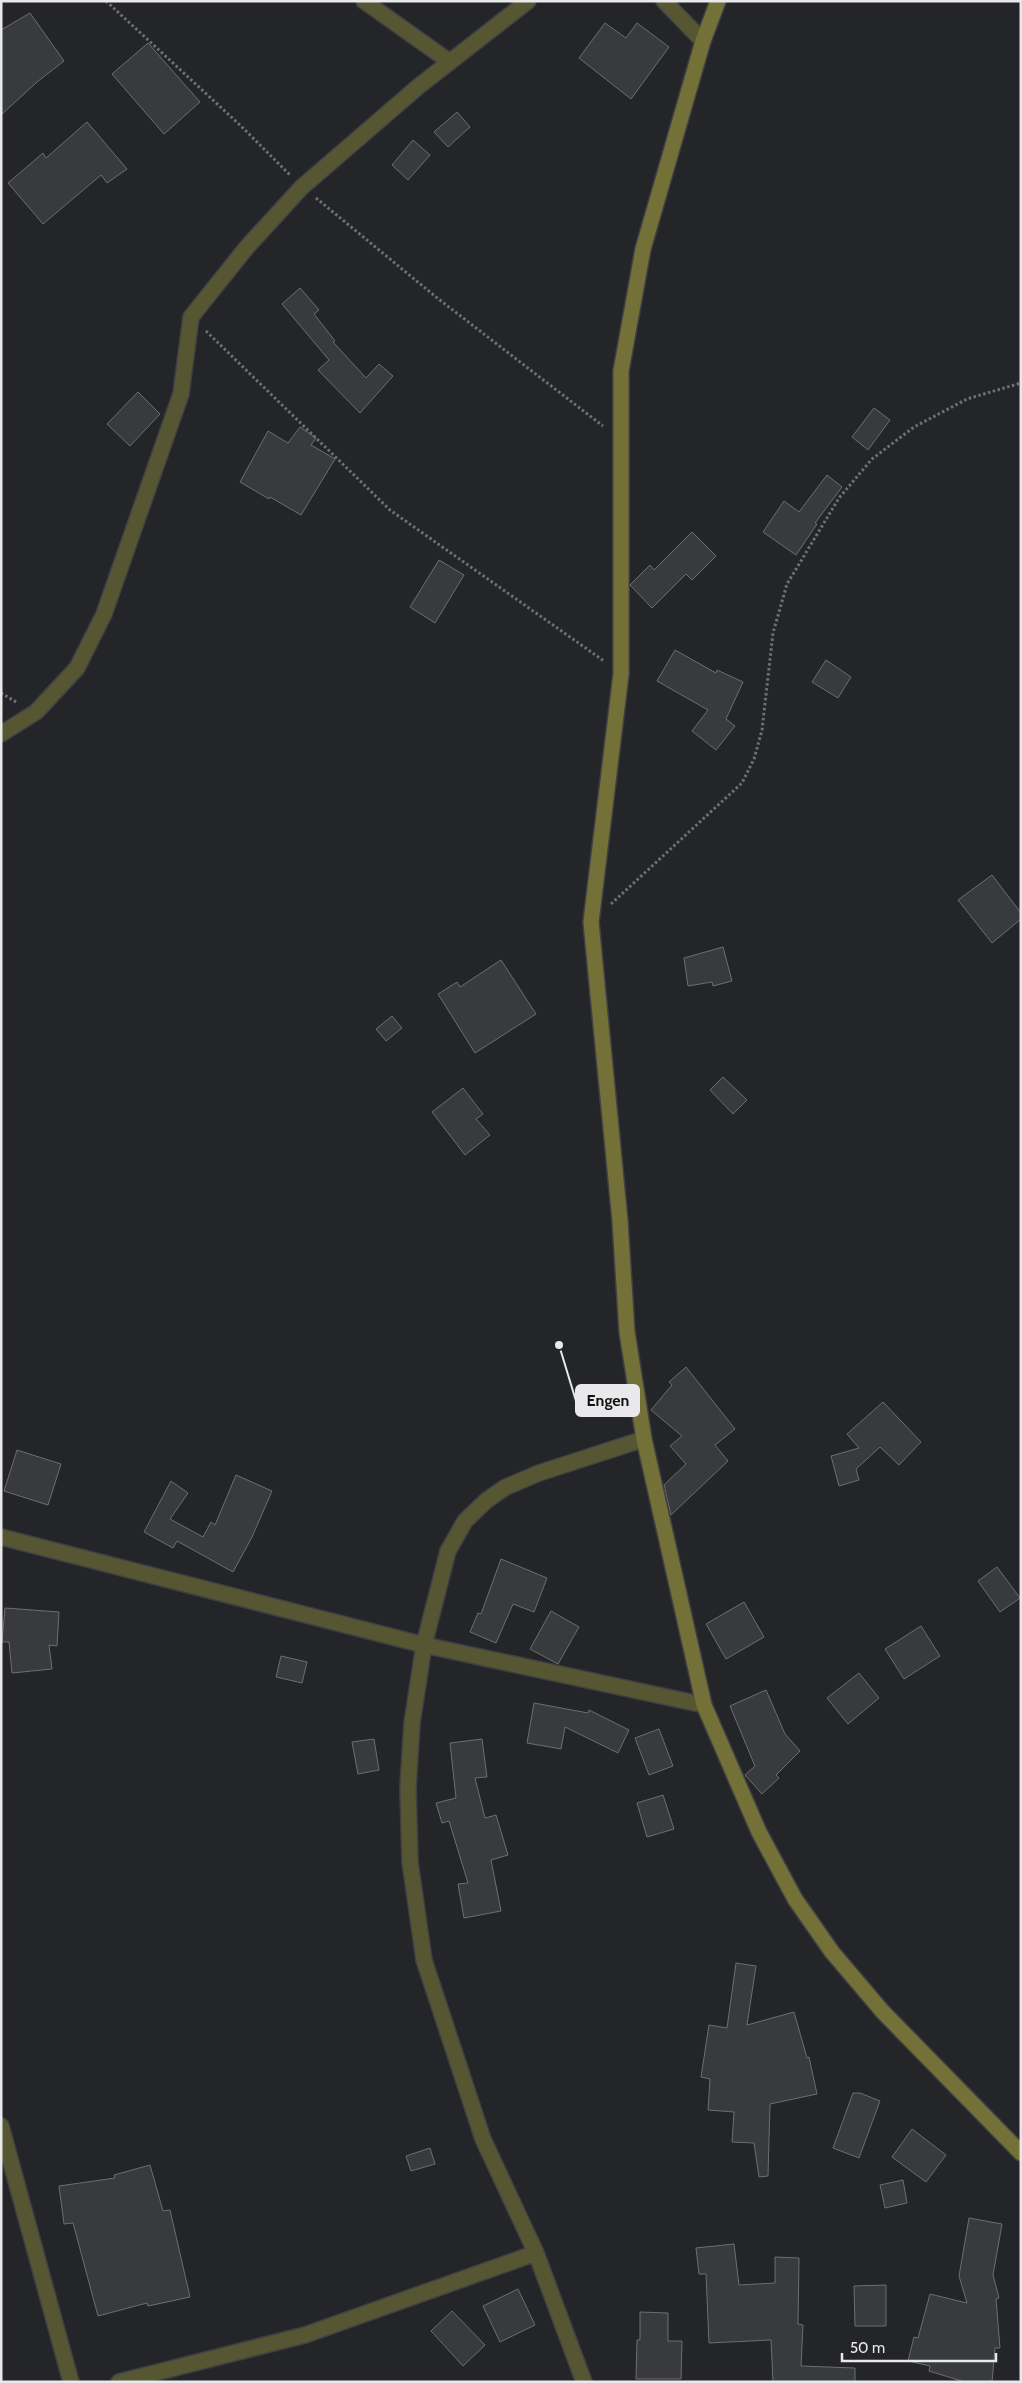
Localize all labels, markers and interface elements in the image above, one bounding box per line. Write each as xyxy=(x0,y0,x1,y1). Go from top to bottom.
callout: Engen xyxy=(576,1385,639,1416)
text: Engen xyxy=(587,1391,629,1410)
scale bar xyxy=(842,2330,996,2362)
text: 50 m xyxy=(850,2339,885,2357)

